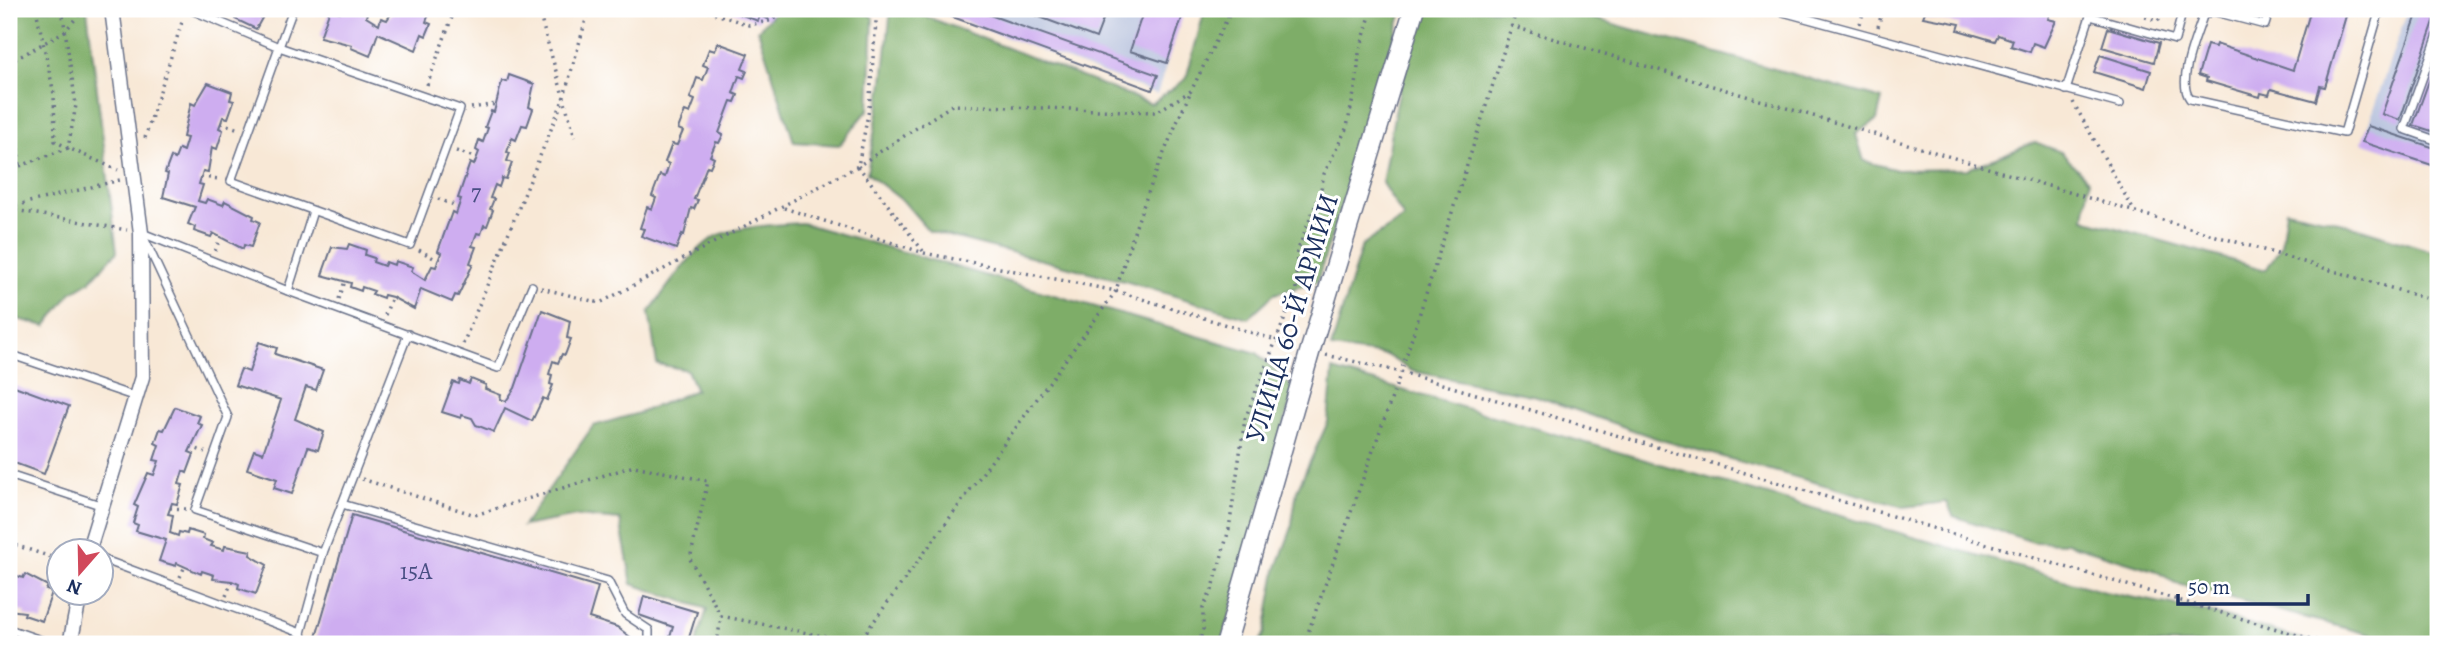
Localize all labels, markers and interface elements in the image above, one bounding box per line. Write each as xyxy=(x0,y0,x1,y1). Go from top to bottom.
house number: 7 xyxy=(471,176,482,208)
street label: УЛИЦА 60-Й АРМИИ xyxy=(1236,189,1348,447)
north arrow xyxy=(46,538,116,608)
house number: 15А xyxy=(400,555,433,587)
scale bar xyxy=(2178,562,2307,606)
text: N xyxy=(63,572,85,602)
text: 50 m xyxy=(2188,573,2230,601)

